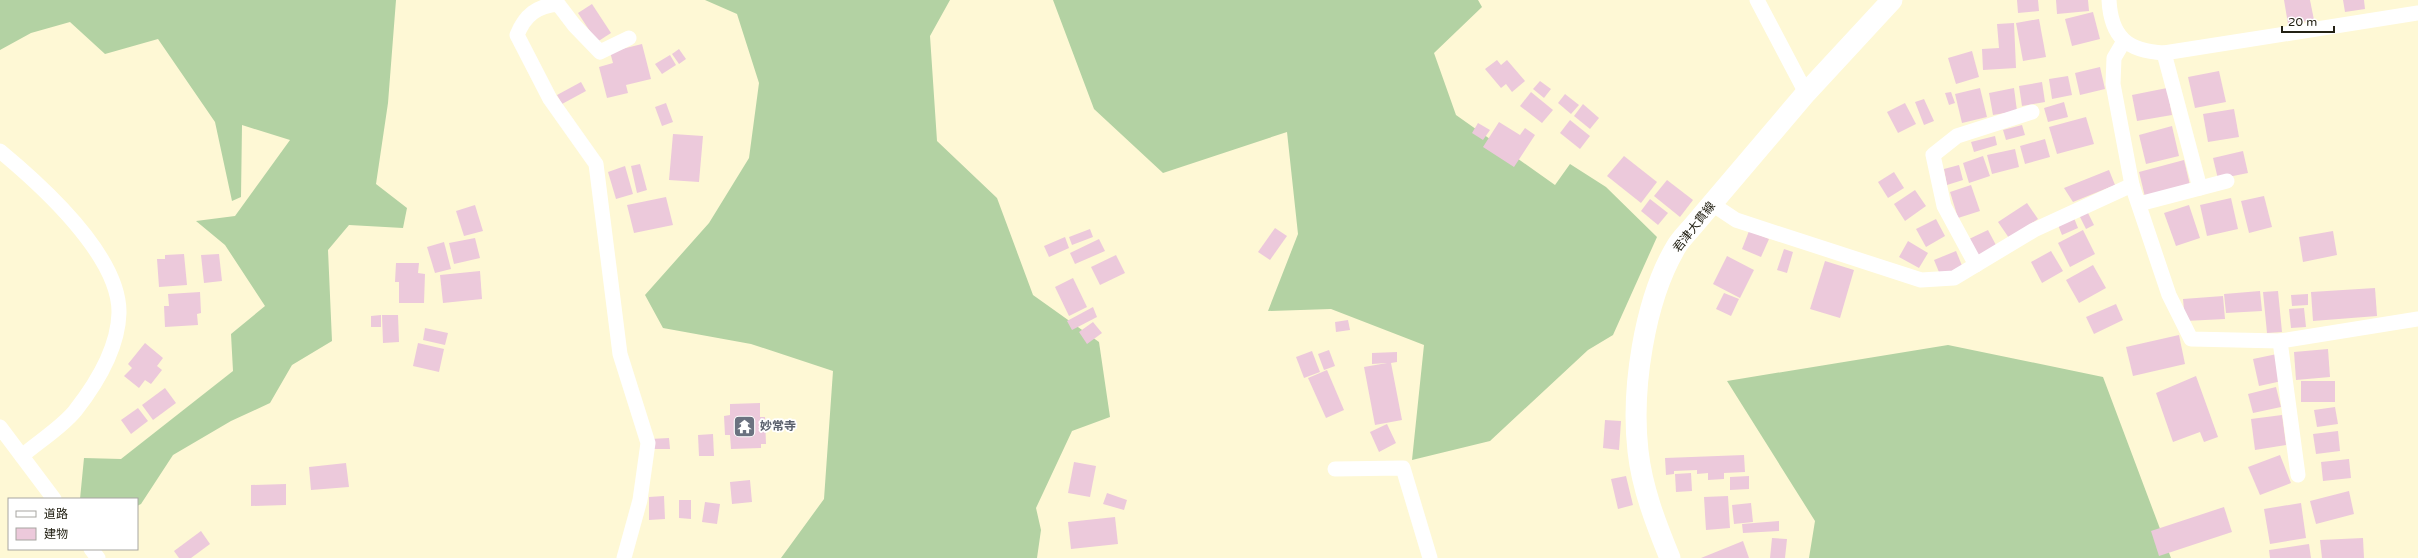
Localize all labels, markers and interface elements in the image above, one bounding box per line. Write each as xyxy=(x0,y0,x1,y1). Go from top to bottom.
scale bar xyxy=(2282,8,2334,34)
text: 20 m xyxy=(2288,15,2317,29)
street label: 君津大貫線 xyxy=(1670,199,1718,255)
temple icon: 妙常寺 xyxy=(732,413,758,439)
place label: 妙常寺 xyxy=(760,419,796,433)
legend xyxy=(8,498,138,550)
text: 道路 xyxy=(44,507,68,521)
text: 建物 xyxy=(44,527,68,541)

